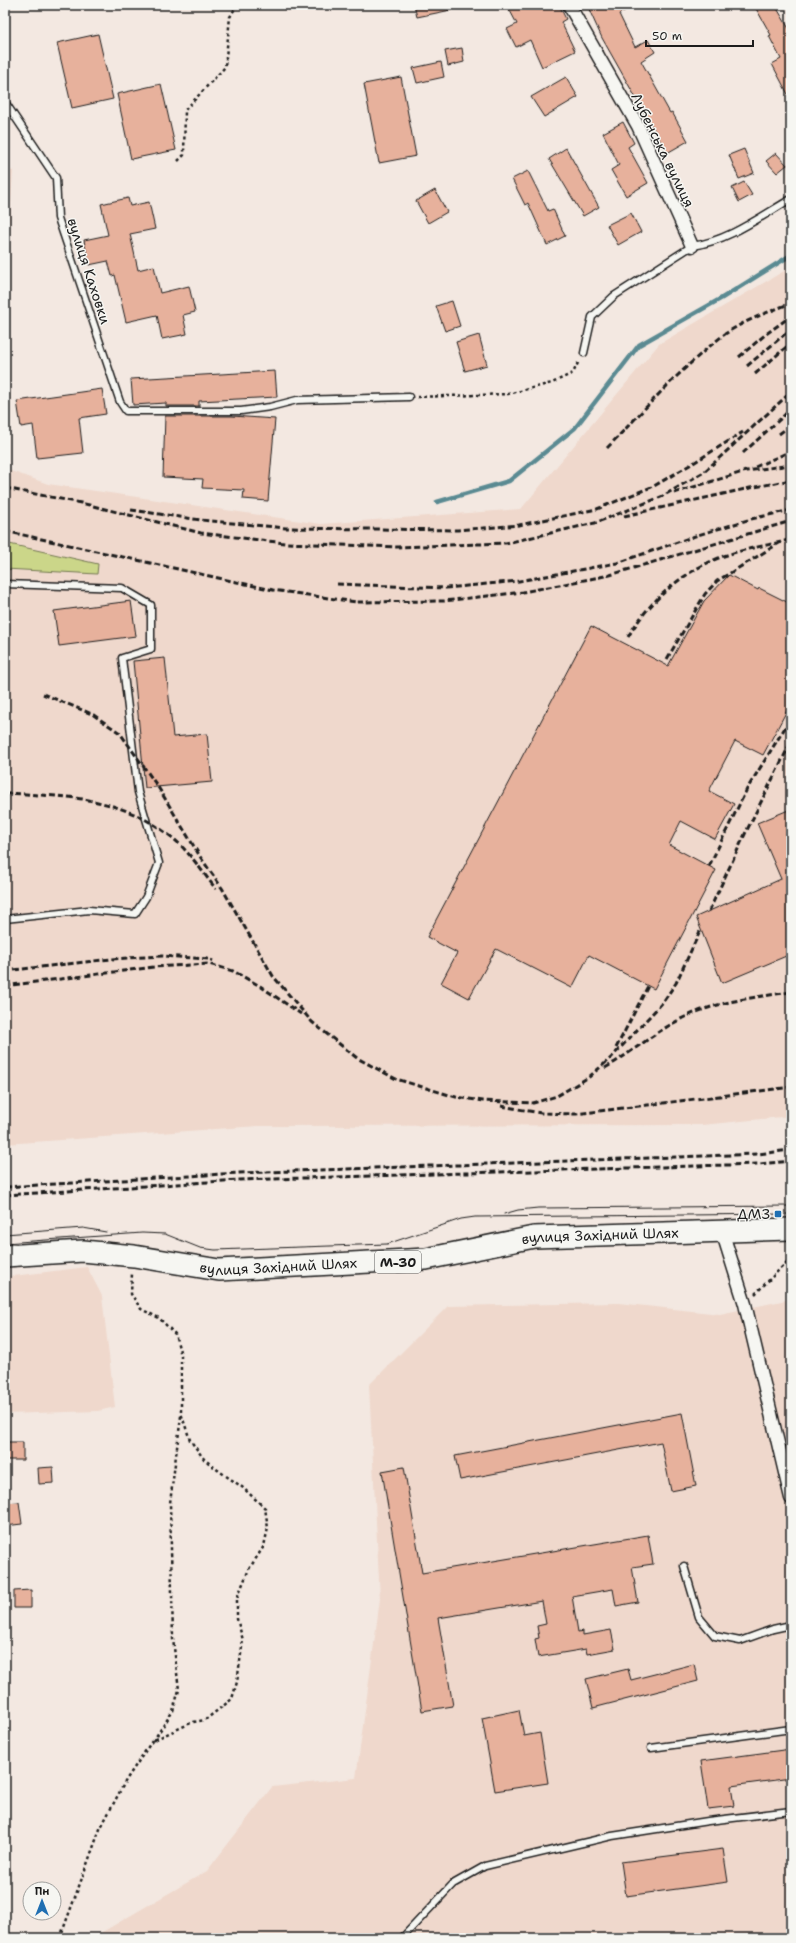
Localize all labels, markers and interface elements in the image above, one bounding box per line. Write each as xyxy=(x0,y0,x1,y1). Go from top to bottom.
scale bar xyxy=(646,22,753,48)
text: 50 m xyxy=(652,28,682,44)
street label: Лубенська вулиця xyxy=(628,90,698,210)
street label: вулиця Каховки xyxy=(63,216,115,326)
place label: ДМЗ xyxy=(737,1205,770,1223)
marker: ДМЗ xyxy=(773,1209,783,1219)
street label: вулиця Західний Шлях xyxy=(520,1224,679,1248)
road number: М-30 xyxy=(375,1251,421,1273)
street label: вулиця Західний Шлях xyxy=(198,1254,358,1279)
north arrow xyxy=(22,1881,62,1921)
text: Пн xyxy=(35,1884,49,1899)

